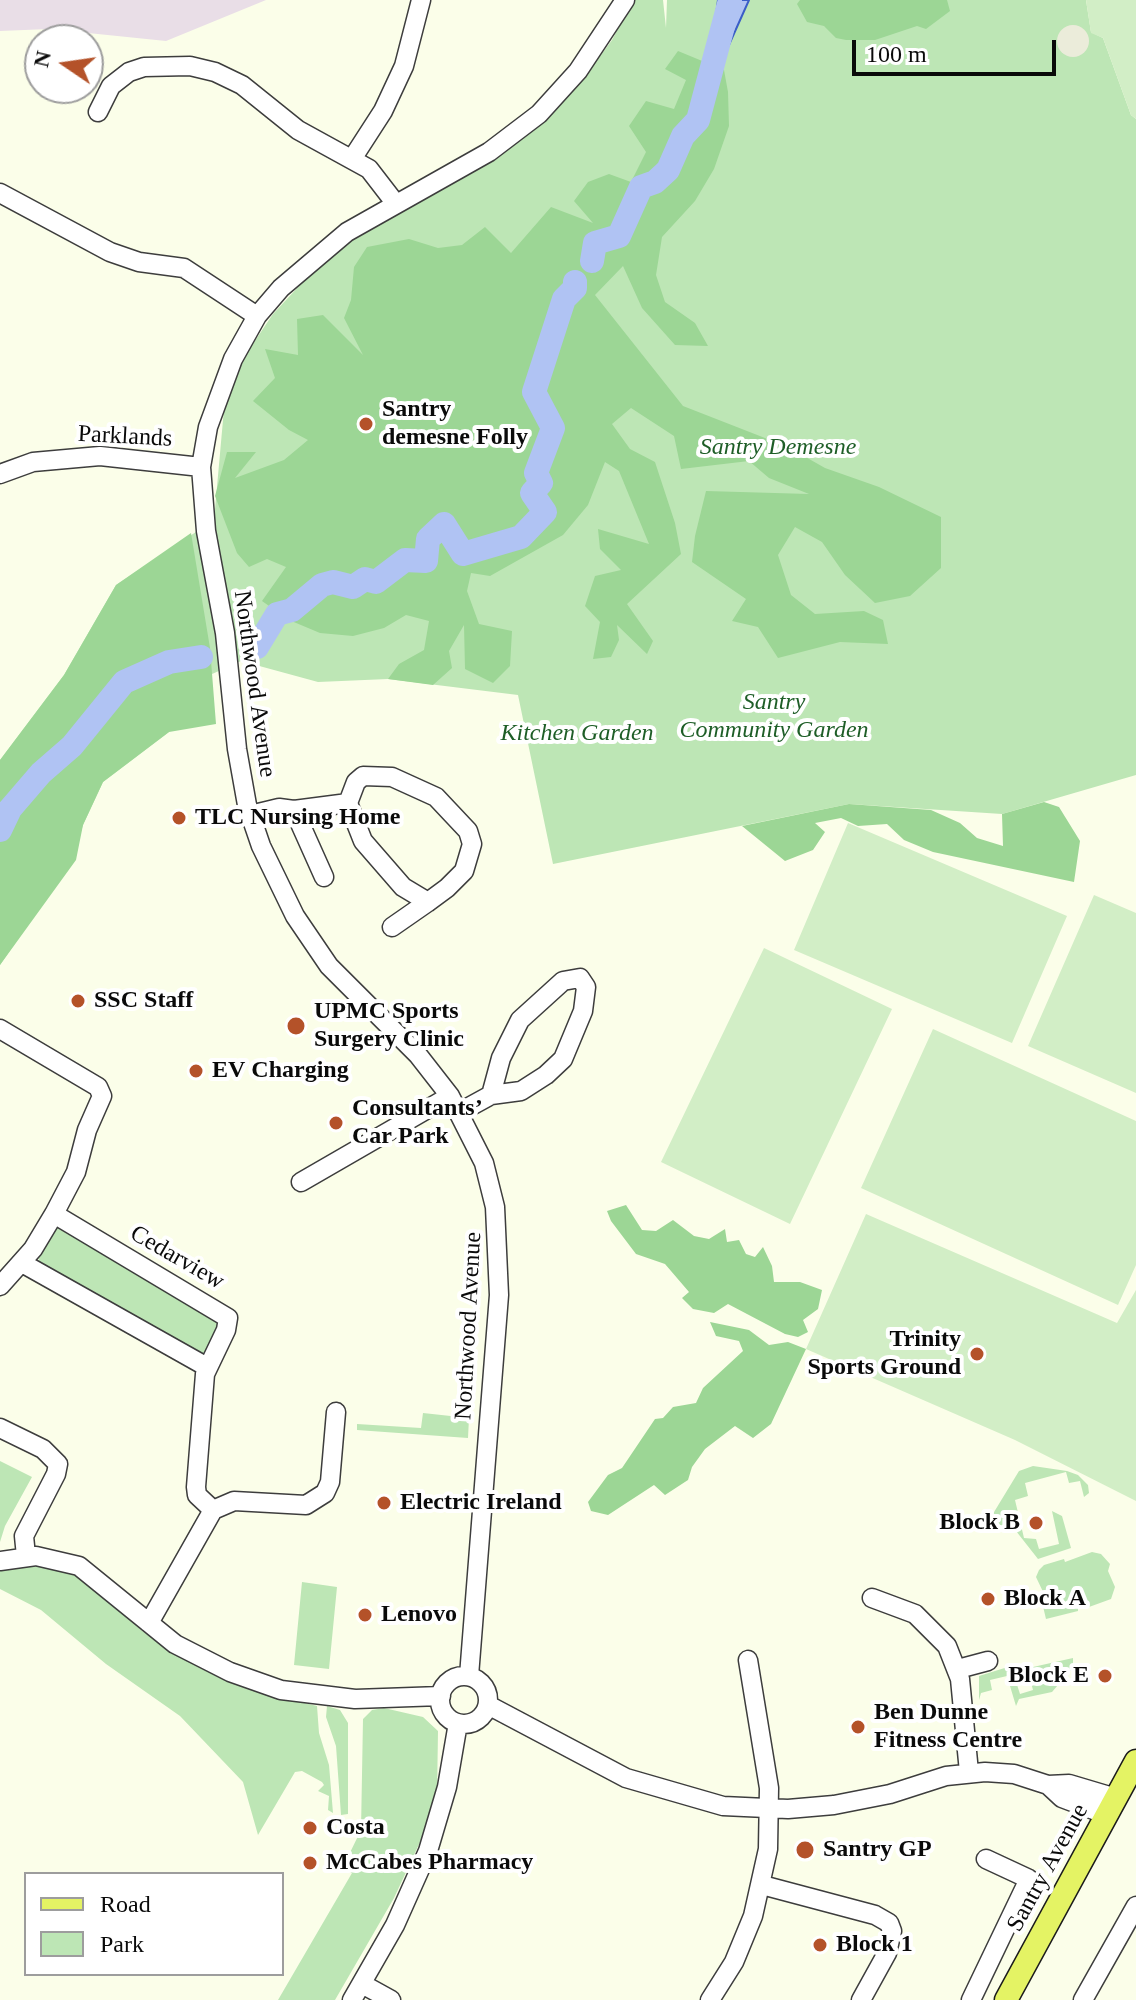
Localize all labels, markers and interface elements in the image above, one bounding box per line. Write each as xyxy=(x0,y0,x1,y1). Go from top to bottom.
north arrow xyxy=(24,24,104,104)
scale bar xyxy=(856,24,1060,74)
text: 100 m xyxy=(866,41,927,67)
text: N xyxy=(28,48,56,69)
place label: Santry demesne Folly xyxy=(382,396,528,452)
marker: Santry demesne Folly xyxy=(357,415,375,433)
street label: Parklands xyxy=(77,420,173,454)
park label: Santry Demesne xyxy=(700,434,856,462)
street label: Northwood Avenue xyxy=(227,589,281,779)
park label: Santry Community Garden xyxy=(679,689,869,745)
park label: Kitchen Garden xyxy=(500,720,654,748)
place label: TLC Nursing Home xyxy=(195,804,400,832)
marker: TLC Nursing Home xyxy=(170,809,188,827)
place label: SSC Staff xyxy=(94,987,193,1015)
marker: SSC Staff xyxy=(69,992,87,1010)
place label: UPMC Sports Surgery Clinic xyxy=(314,998,464,1054)
marker: UPMC Sports Surgery Clinic xyxy=(285,1015,307,1037)
place label: EV Charging xyxy=(212,1057,349,1085)
marker: EV Charging xyxy=(187,1062,205,1080)
place label: Consultants’ Car Park xyxy=(352,1095,483,1151)
marker: Consultants’ Car Park xyxy=(327,1114,345,1132)
street label: Cedarview xyxy=(125,1220,229,1296)
street label: Northwood Avenue xyxy=(450,1231,488,1421)
place label: Trinity Sports Ground xyxy=(807,1326,961,1382)
marker: Trinity Sports Ground xyxy=(968,1345,986,1363)
place label: Electric Ireland xyxy=(400,1489,562,1517)
marker: Electric Ireland xyxy=(375,1494,393,1512)
place label: Block B xyxy=(939,1509,1020,1537)
marker: Block B xyxy=(1027,1514,1045,1532)
place label: Block A xyxy=(1004,1585,1086,1613)
marker: Block A xyxy=(979,1590,997,1608)
place label: Lenovo xyxy=(381,1601,457,1629)
marker: Lenovo xyxy=(356,1606,374,1624)
place label: Block E xyxy=(1008,1662,1089,1690)
marker: Block E xyxy=(1096,1667,1114,1685)
place label: Ben Dunne Fitness Centre xyxy=(874,1699,1022,1755)
marker: Ben Dunne Fitness Centre xyxy=(849,1718,867,1736)
street label: Santry Avenue xyxy=(1001,1799,1095,1937)
place label: Costa xyxy=(326,1814,385,1842)
marker: Costa xyxy=(301,1819,319,1837)
place label: Santry GP xyxy=(823,1836,932,1864)
marker: Santry GP xyxy=(794,1839,816,1861)
place label: McCabes Pharmacy xyxy=(326,1849,533,1877)
marker: McCabes Pharmacy xyxy=(301,1854,319,1872)
legend xyxy=(24,1872,284,1976)
text: Road xyxy=(100,1891,151,1917)
text: Park xyxy=(100,1931,144,1957)
place label: Block 1 xyxy=(836,1931,913,1959)
marker: Block 1 xyxy=(811,1936,829,1954)

